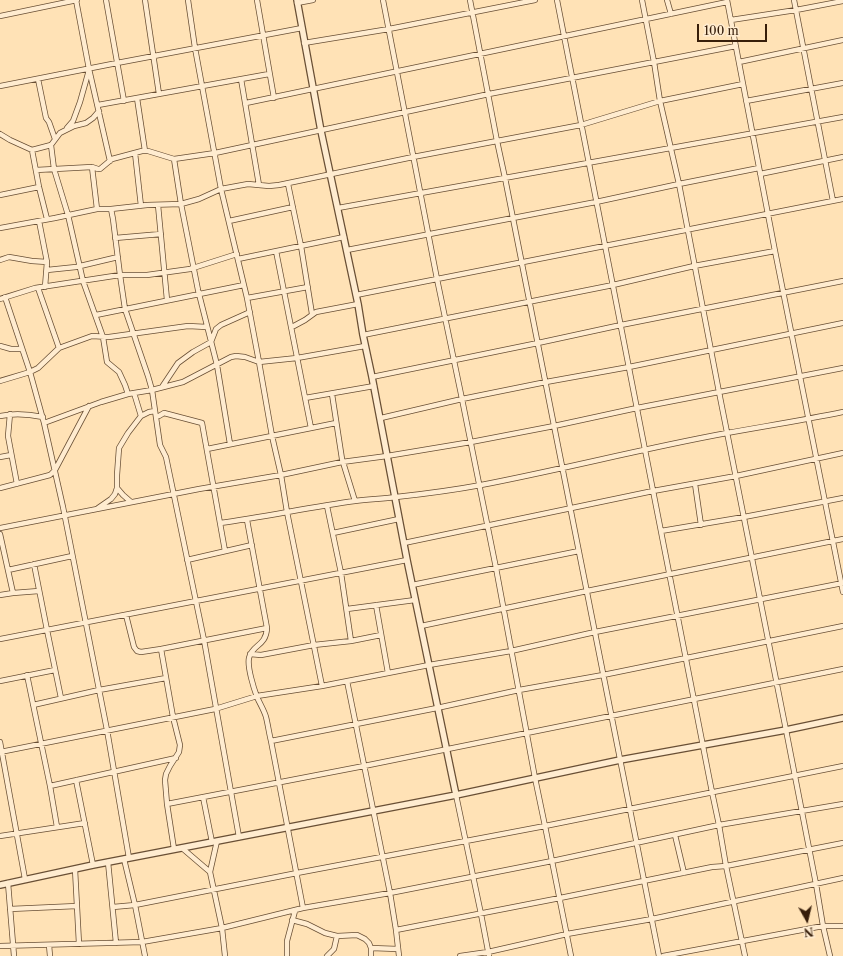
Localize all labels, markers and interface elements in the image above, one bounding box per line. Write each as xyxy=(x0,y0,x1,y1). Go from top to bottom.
scale bar xyxy=(699,16,769,42)
text: 100 m xyxy=(704,23,739,38)
north arrow xyxy=(787,900,827,940)
text: N xyxy=(803,924,814,939)

